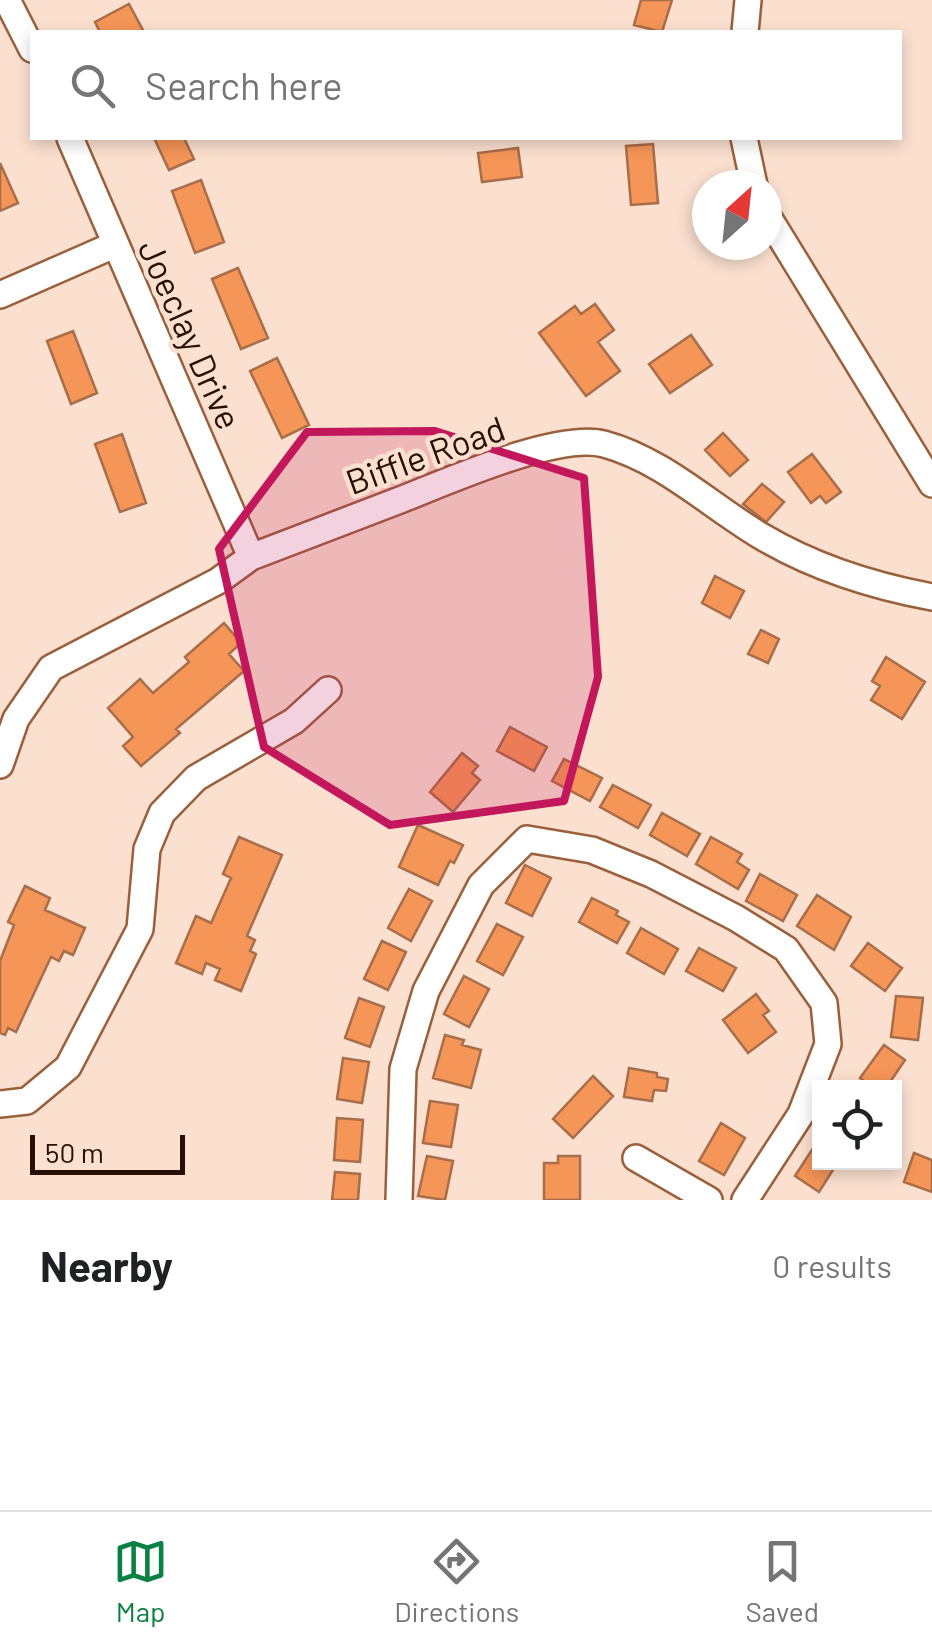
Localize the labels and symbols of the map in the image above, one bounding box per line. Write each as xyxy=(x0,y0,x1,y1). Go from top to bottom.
north arrow xyxy=(692,170,782,260)
street label: Joeclay Drive xyxy=(131,233,251,435)
street label: Biffle Road xyxy=(340,406,510,502)
scale bar xyxy=(30,1130,185,1174)

